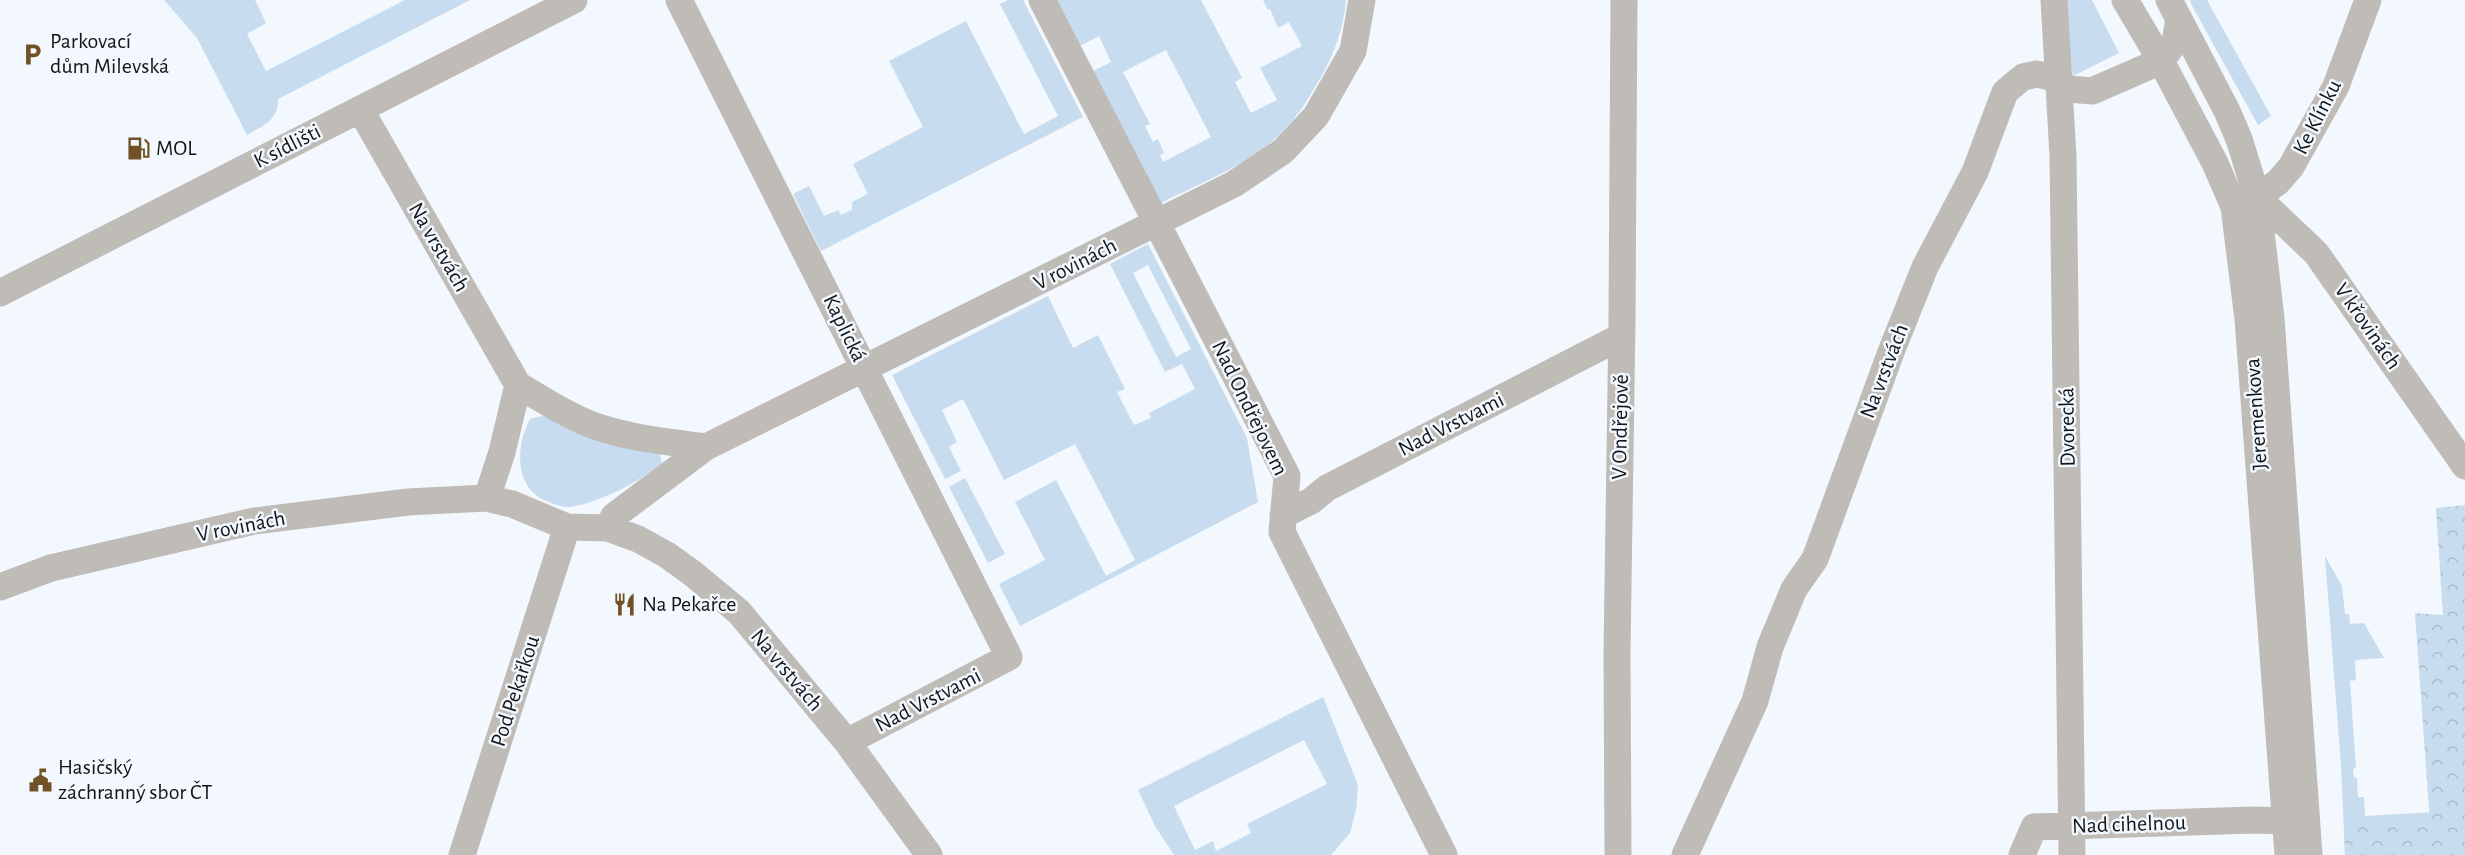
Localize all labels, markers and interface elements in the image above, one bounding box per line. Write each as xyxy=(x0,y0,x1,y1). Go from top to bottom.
place label: Parkovací dům Milevská xyxy=(50,30,169,77)
parking icon: Parkovací dům Milevská xyxy=(19,41,45,67)
street label: Ke Klínku xyxy=(2289,76,2345,158)
street label: K sídlišti xyxy=(250,120,324,172)
fuel station icon: MOL xyxy=(125,135,151,161)
place label: MOL xyxy=(156,137,197,159)
street label: Na vrstvách xyxy=(405,199,473,295)
street label: V rovinách xyxy=(1030,234,1120,294)
street label: V křovinách xyxy=(2330,279,2406,373)
street label: Kaplická xyxy=(819,291,871,365)
street label: Na vrstvách xyxy=(1856,321,1912,421)
street label: Nad Ondřejovem xyxy=(1208,337,1292,479)
street label: Jeremenkova xyxy=(2241,357,2271,471)
street label: V Ondřejově xyxy=(1608,374,1632,480)
street label: Dvorecká xyxy=(2055,387,2079,467)
street label: Nad Vrstvami xyxy=(1395,388,1507,460)
street label: V rovinách xyxy=(195,507,287,545)
restaurant icon: Na Pekařce xyxy=(611,591,637,617)
place label: Na Pekařce xyxy=(642,593,736,615)
street label: Na vrstvách xyxy=(747,625,827,715)
street label: Pod Pekařkou xyxy=(487,633,543,749)
street label: Nad Vrstvami xyxy=(872,664,984,736)
place label: Hasičský záchranný sbor ČT xyxy=(58,756,212,803)
public building icon: Hasičský záchranný sbor ČT xyxy=(27,767,53,793)
street label: Nad cihelnou xyxy=(2072,811,2186,837)

